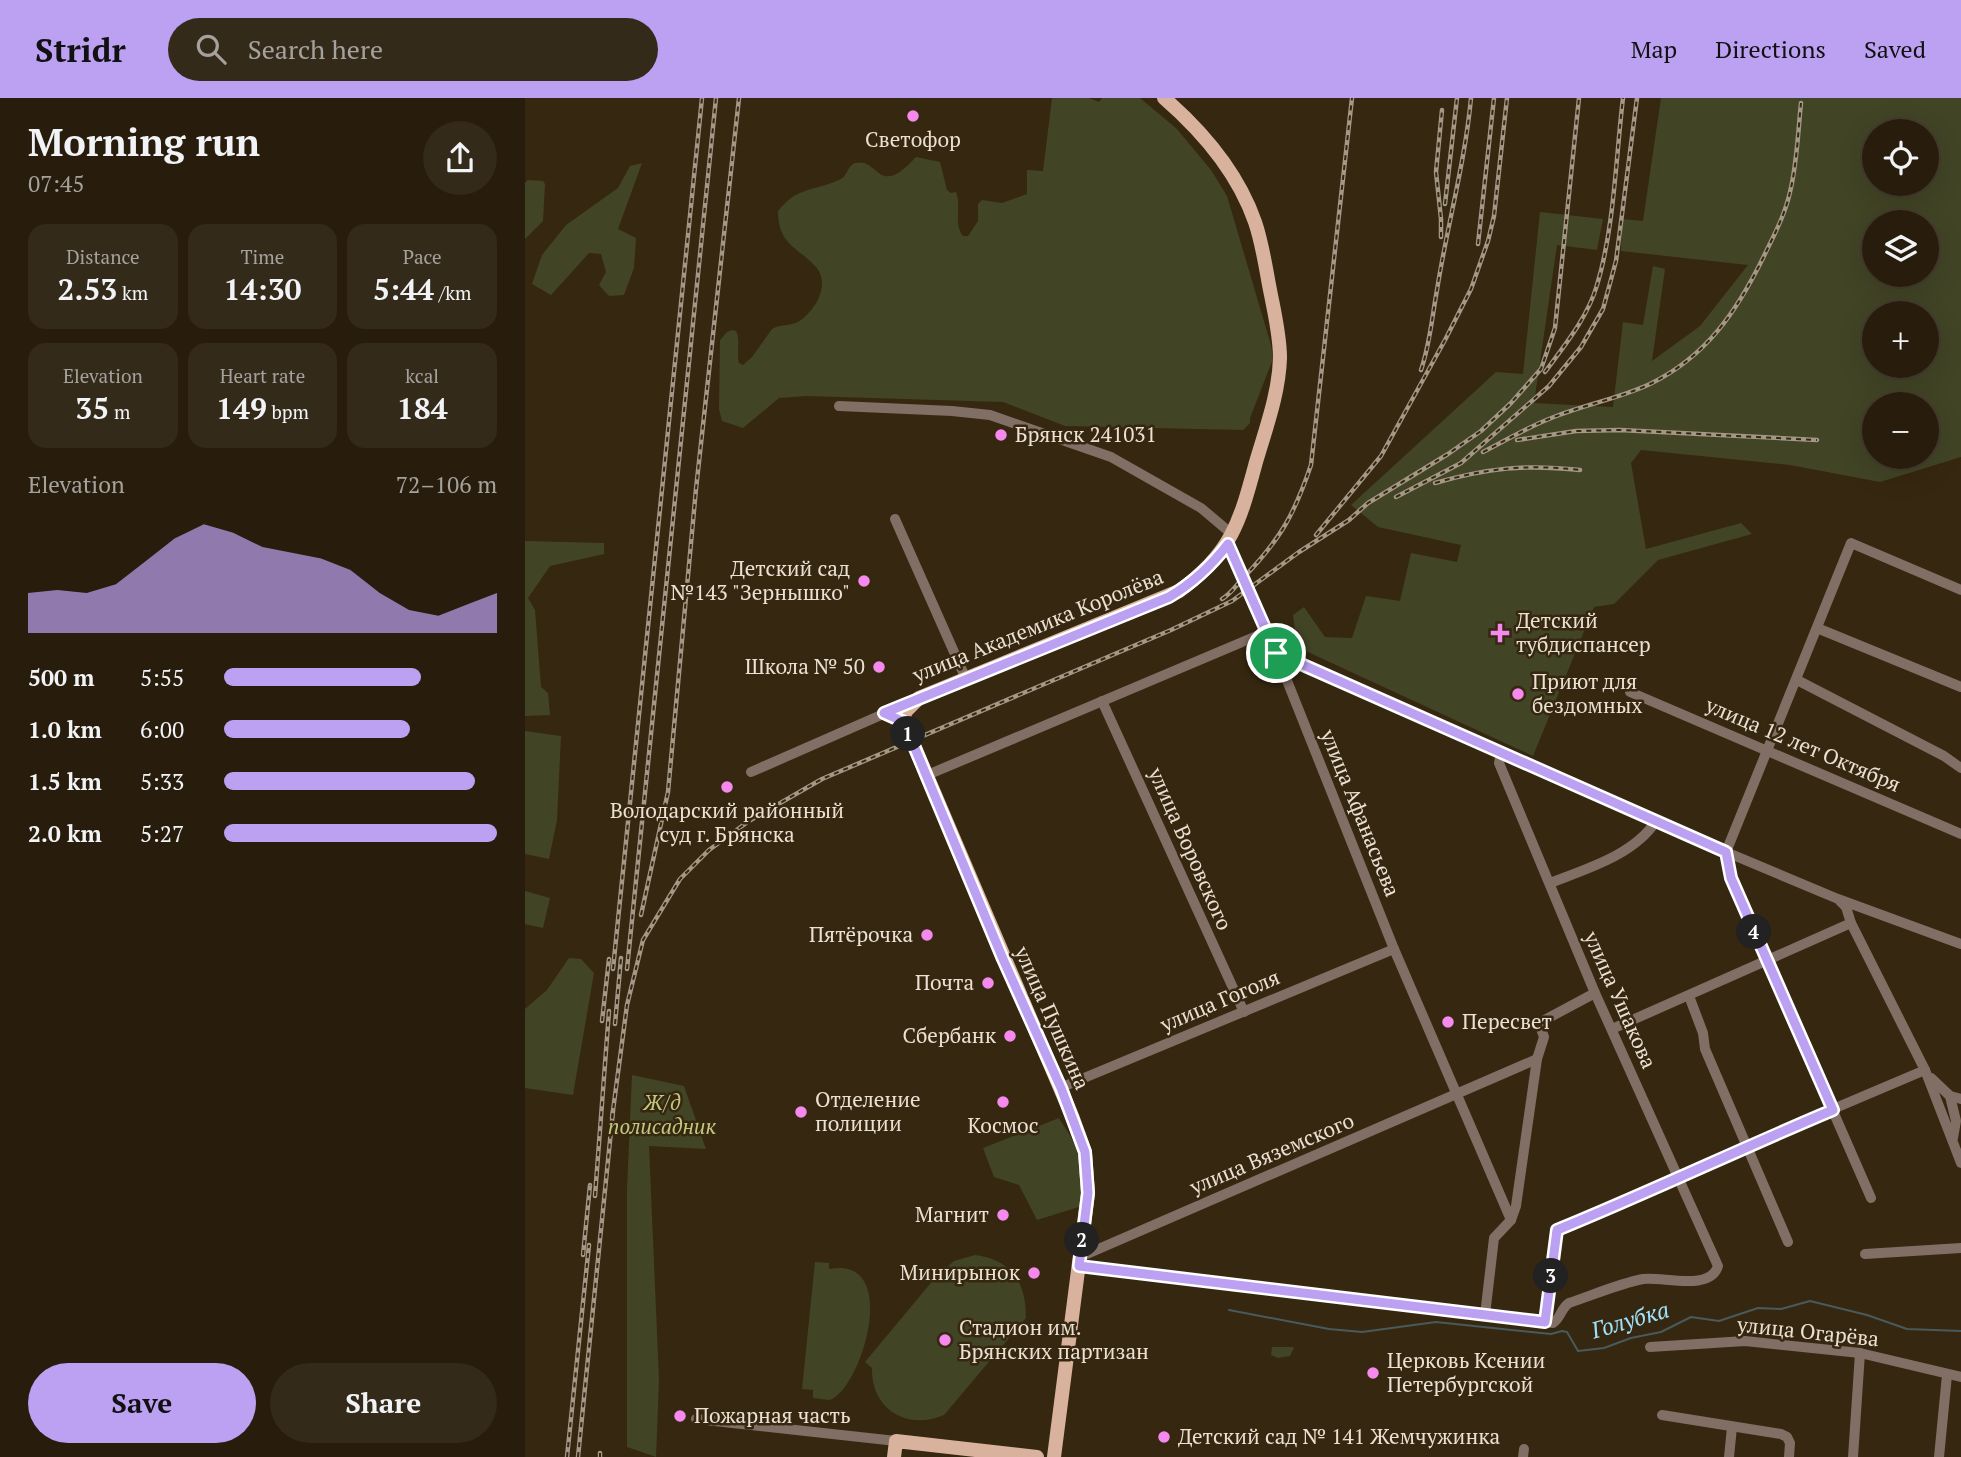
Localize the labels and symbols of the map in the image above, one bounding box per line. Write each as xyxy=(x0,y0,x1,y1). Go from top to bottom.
marker: Светофор xyxy=(905,108,921,124)
place label: Светофор xyxy=(865,125,961,153)
place label: Брянск 241031 xyxy=(1015,420,1157,448)
marker: Брянск 241031 xyxy=(993,427,1009,443)
place label: Детский сад №143 "Зернышко" xyxy=(671,554,850,606)
street label: улица Академика Королёва xyxy=(907,562,1167,689)
marker: Детский сад №143 "Зернышко" xyxy=(856,573,872,589)
place label: Детский тубдиспансер xyxy=(1516,606,1651,658)
pin xyxy=(1246,623,1306,683)
marker: Детский тубдиспансер xyxy=(1490,623,1510,643)
place label: Школа № 50 xyxy=(745,652,865,680)
marker: Школа № 50 xyxy=(871,659,887,675)
place label: Приют для бездомных xyxy=(1532,667,1642,719)
marker: Приют для бездомных xyxy=(1510,686,1526,702)
street label: улица 12 лет Октября xyxy=(1701,690,1905,798)
pin: 1 xyxy=(891,716,925,752)
street label: улица Афанасьева xyxy=(1314,724,1407,901)
street label: улица Воровского xyxy=(1142,762,1239,934)
marker: Володарский районный суд г. Брянска xyxy=(719,779,735,795)
place label: Володарский районный суд г. Брянска xyxy=(610,796,844,848)
pin: 4 xyxy=(1737,914,1771,950)
place label: Пятёрочка xyxy=(809,920,913,948)
street label: улица Ушакова xyxy=(1578,926,1664,1073)
marker: Пятёрочка xyxy=(919,927,935,943)
street label: улица Пушкина xyxy=(1008,941,1097,1094)
street label: улица Гоголя xyxy=(1155,962,1283,1038)
place label: Почта xyxy=(915,968,974,996)
marker: Почта xyxy=(980,975,996,991)
place label: Пересвет xyxy=(1462,1007,1552,1035)
marker: Пересвет xyxy=(1440,1014,1456,1030)
place label: Сбербанк xyxy=(902,1021,997,1049)
marker: Сбербанк xyxy=(1002,1028,1018,1044)
place label: Отделение полиции xyxy=(815,1085,921,1137)
park label: Ж/д полисадник xyxy=(608,1088,716,1140)
marker: Космос xyxy=(995,1094,1011,1110)
marker: Отделение полиции xyxy=(793,1104,809,1120)
street label: улица Вяземского xyxy=(1184,1106,1358,1201)
place label: Космос xyxy=(967,1111,1039,1139)
place label: Магнит xyxy=(915,1200,989,1228)
marker: Магнит xyxy=(995,1207,1011,1223)
pin: 2 xyxy=(1065,1222,1099,1258)
place label: Минирынок xyxy=(900,1258,1021,1286)
pin: 3 xyxy=(1534,1258,1569,1294)
marker: Минирынок xyxy=(1026,1265,1042,1281)
water label: Голубка xyxy=(1586,1294,1672,1346)
street label: улица Огарёва xyxy=(1735,1310,1881,1352)
place label: Стадион им. Брянских партизан xyxy=(959,1313,1149,1365)
marker: Стадион им. Брянских партизан xyxy=(937,1332,953,1348)
place label: Церковь Ксении Петербургской xyxy=(1387,1346,1546,1398)
marker: Церковь Ксении Петербургской xyxy=(1365,1365,1381,1381)
place label: Пожарная часть xyxy=(694,1401,851,1429)
marker: Пожарная часть xyxy=(672,1408,688,1424)
place label: Детский сад № 141 Жемчужинка xyxy=(1178,1422,1501,1450)
marker: Детский сад № 141 Жемчужинка xyxy=(1156,1429,1172,1445)

